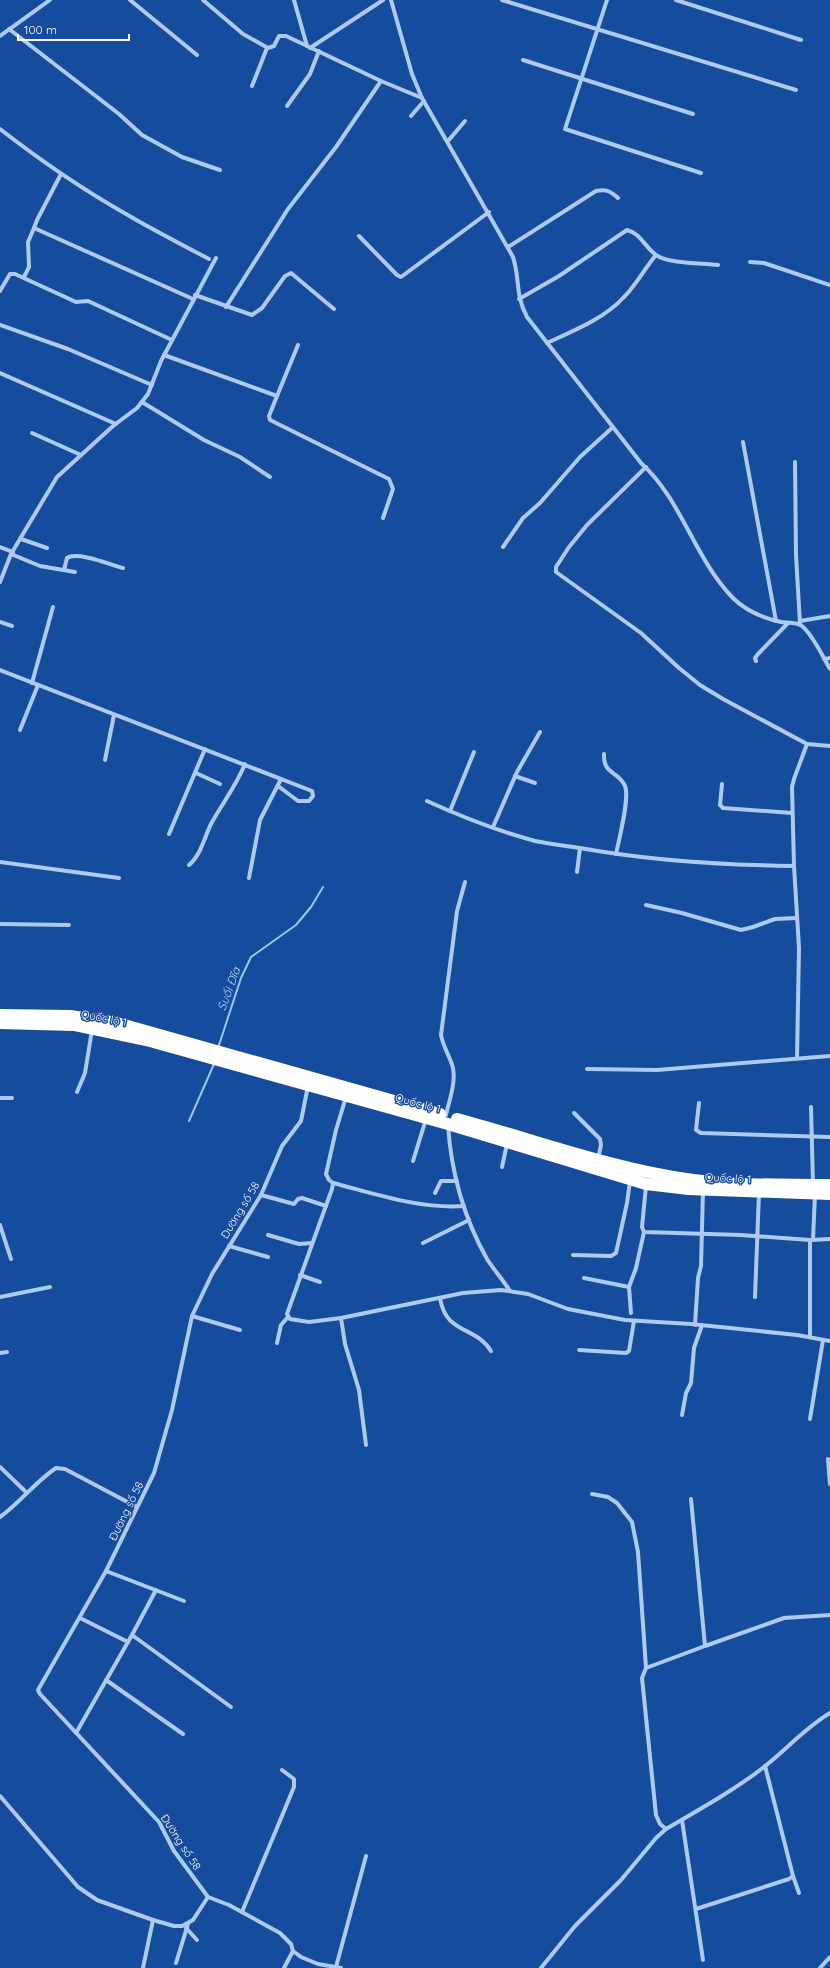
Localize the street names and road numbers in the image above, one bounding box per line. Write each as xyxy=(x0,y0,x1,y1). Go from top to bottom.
street label: Quốc lộ 1 xyxy=(80,1007,128,1029)
street label: Quốc lộ 1 xyxy=(394,1090,442,1116)
street label: Quốc lộ 1 xyxy=(704,1170,752,1186)
street label: Đường số 58 xyxy=(218,1179,262,1241)
street label: Đường số 58 xyxy=(106,1479,146,1543)
street label: Đường số 58 xyxy=(158,1811,204,1873)

